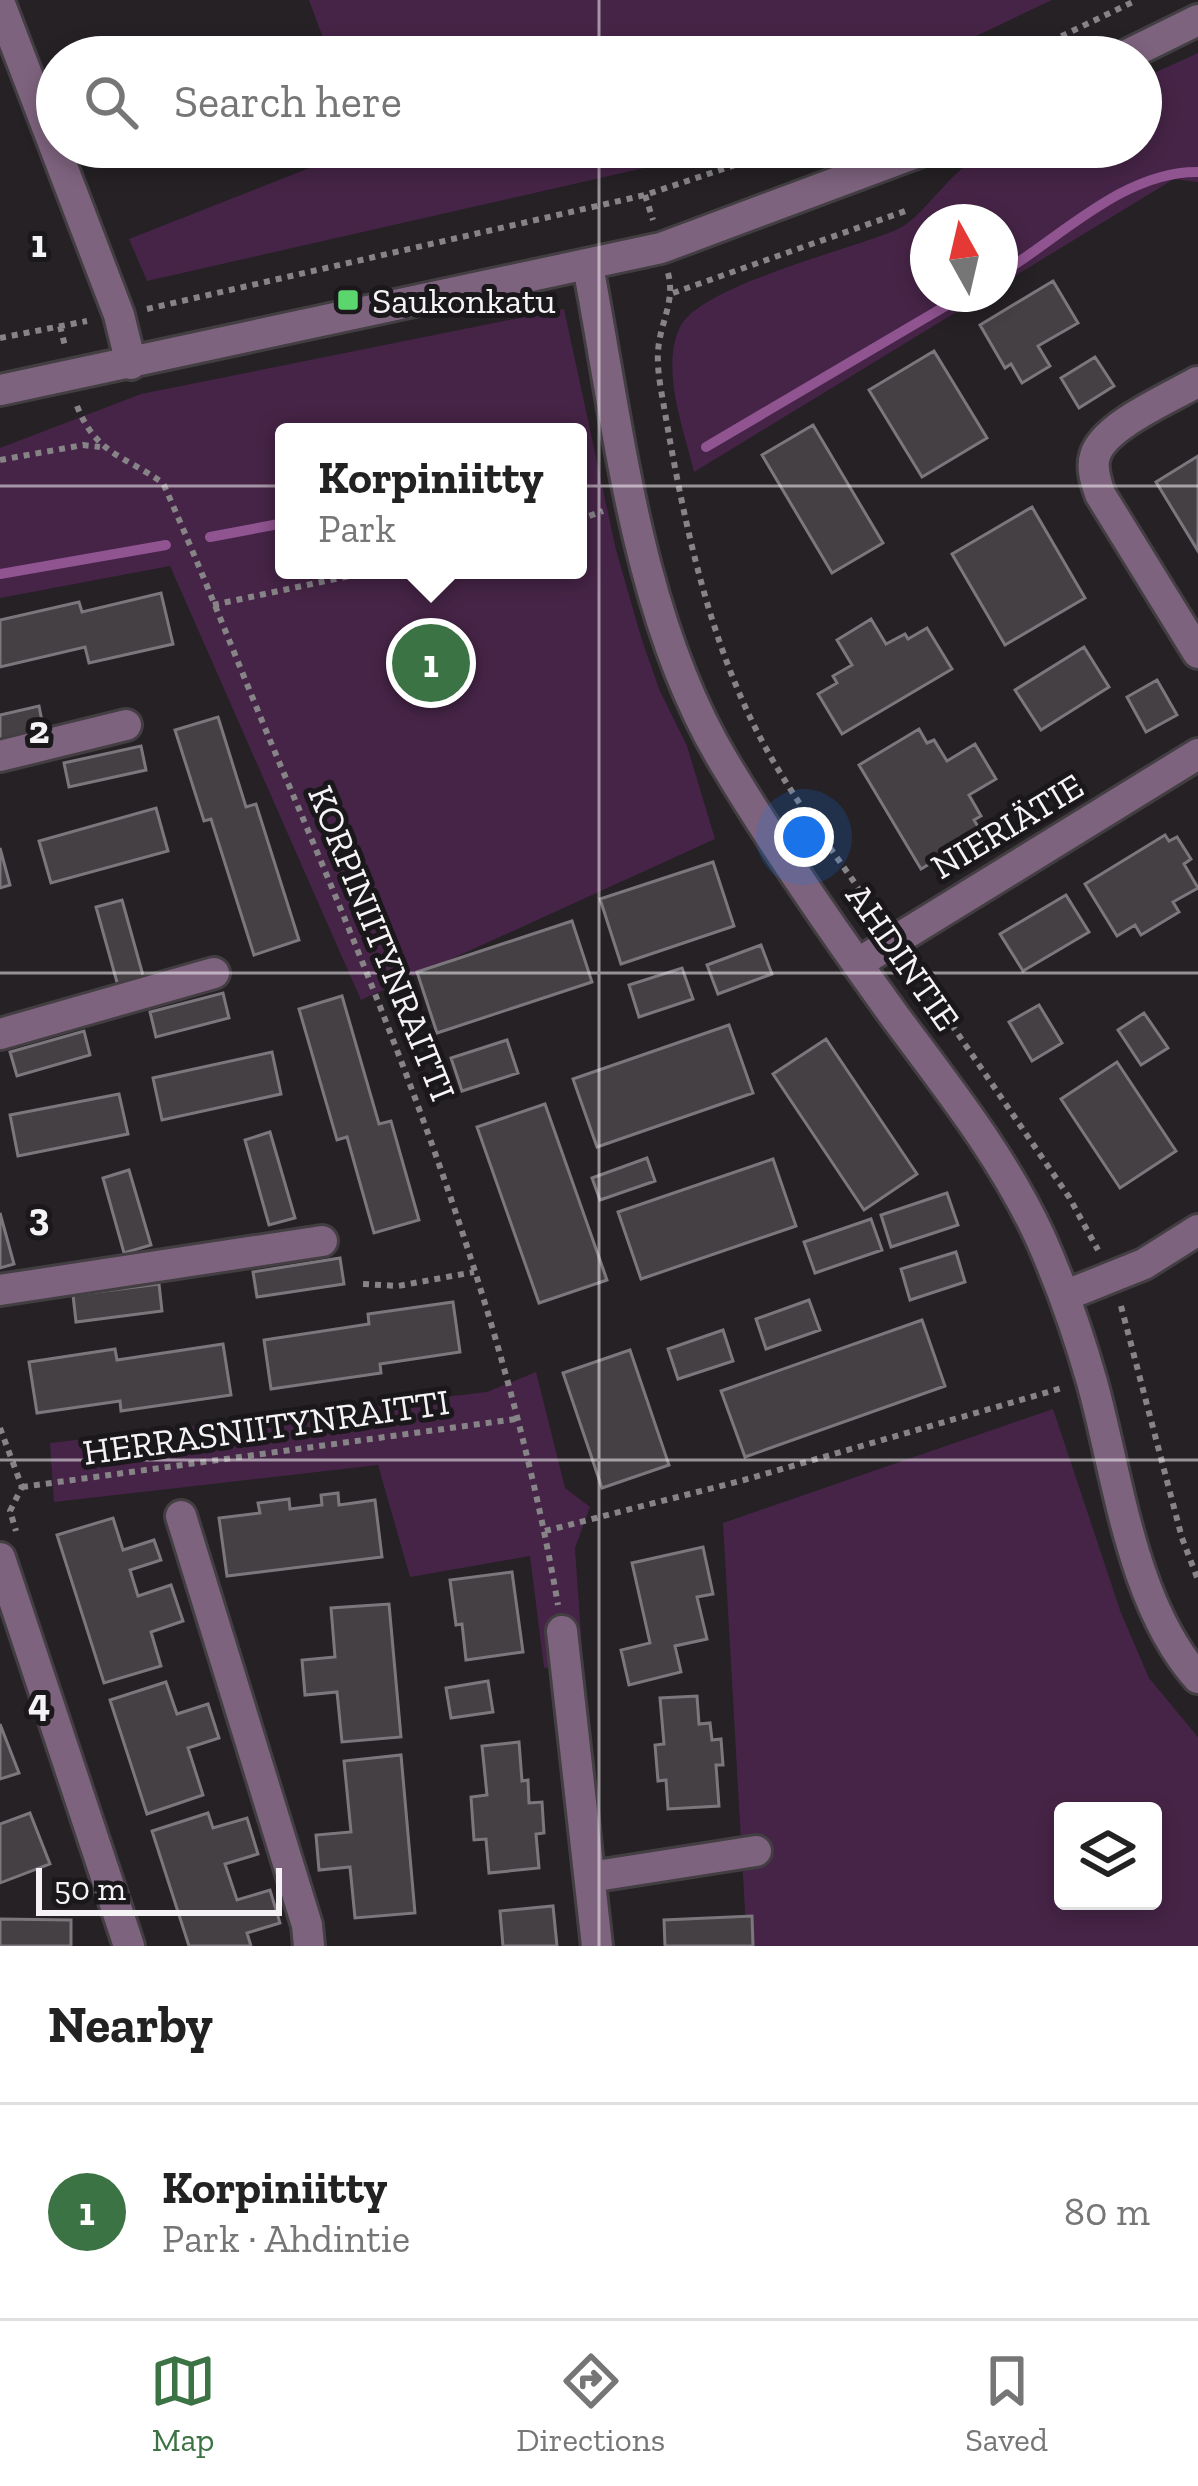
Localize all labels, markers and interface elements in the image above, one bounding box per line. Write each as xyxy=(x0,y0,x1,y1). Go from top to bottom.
search box xyxy=(36,36,1162,168)
icon: search xyxy=(78,69,144,135)
text: Search here xyxy=(174,75,402,129)
north arrow xyxy=(910,204,1018,312)
text: 1 xyxy=(31,220,47,267)
place label: Saukonkatu xyxy=(372,279,556,322)
marker: Saukonkatu xyxy=(335,287,361,313)
popup xyxy=(275,423,587,579)
text: Korpiniitty xyxy=(318,451,544,505)
text: Park xyxy=(318,505,396,552)
pin: 1 xyxy=(392,618,470,708)
text: 2 xyxy=(29,706,50,753)
street label: NIERIÄTIE xyxy=(923,764,1091,888)
street label: KORPINIITYNRAITTI xyxy=(299,779,465,1107)
your location xyxy=(774,807,834,867)
street label: AHDINTIE xyxy=(837,876,969,1038)
text: 3 xyxy=(29,1193,49,1240)
street label: HERRASNIITYNRAITTI xyxy=(80,1380,452,1474)
text: 4 xyxy=(28,1679,50,1726)
map controls xyxy=(1054,1802,1162,1910)
button: layers xyxy=(1054,1802,1162,1910)
scale bar xyxy=(36,1862,282,1915)
text: 50 m xyxy=(54,1869,126,1908)
text: Nearby xyxy=(48,1994,213,2055)
text: Korpiniitty xyxy=(162,2161,387,2215)
text: 1 xyxy=(79,2188,95,2235)
text: 80 m xyxy=(1064,2188,1150,2235)
text: Park · Ahdintie xyxy=(162,2215,410,2262)
tab: Map xyxy=(150,2348,216,2459)
tab: Directions xyxy=(516,2348,665,2459)
tab: Saved xyxy=(965,2348,1048,2459)

